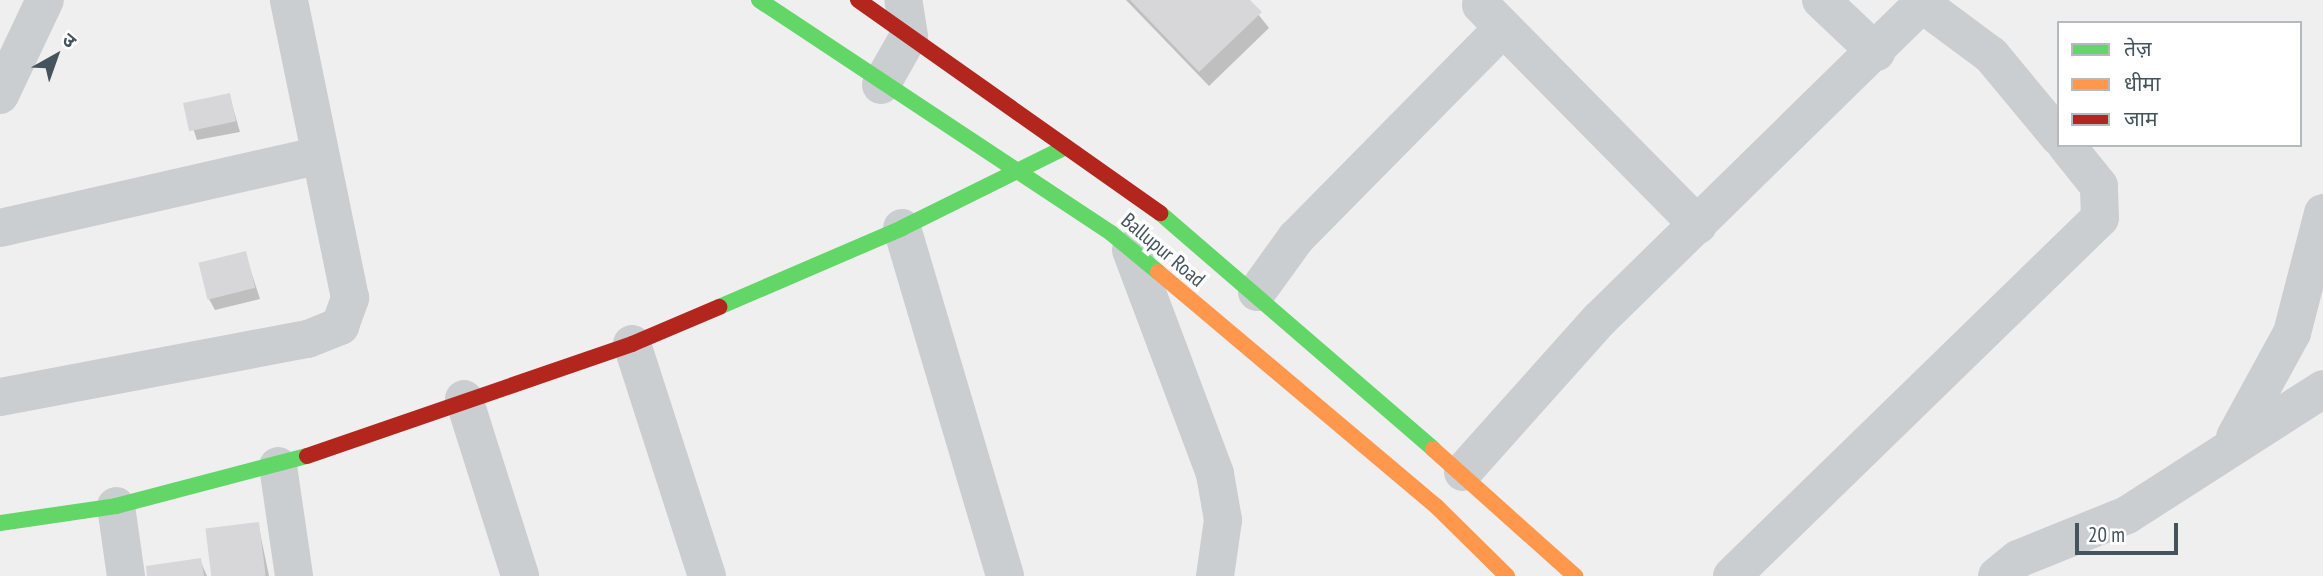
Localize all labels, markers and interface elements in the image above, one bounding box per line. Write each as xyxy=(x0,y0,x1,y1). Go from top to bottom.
north arrow xyxy=(21,21,91,91)
legend xyxy=(2057,21,2302,147)
text: उ xyxy=(58,27,81,53)
text: तेज़ xyxy=(2124,35,2152,62)
text: धीमा xyxy=(2124,70,2160,97)
text: जाम xyxy=(2124,105,2158,132)
street label: Ballupur Road xyxy=(1116,208,1210,292)
scale bar xyxy=(2078,510,2181,554)
text: 20 m xyxy=(2088,521,2125,548)

